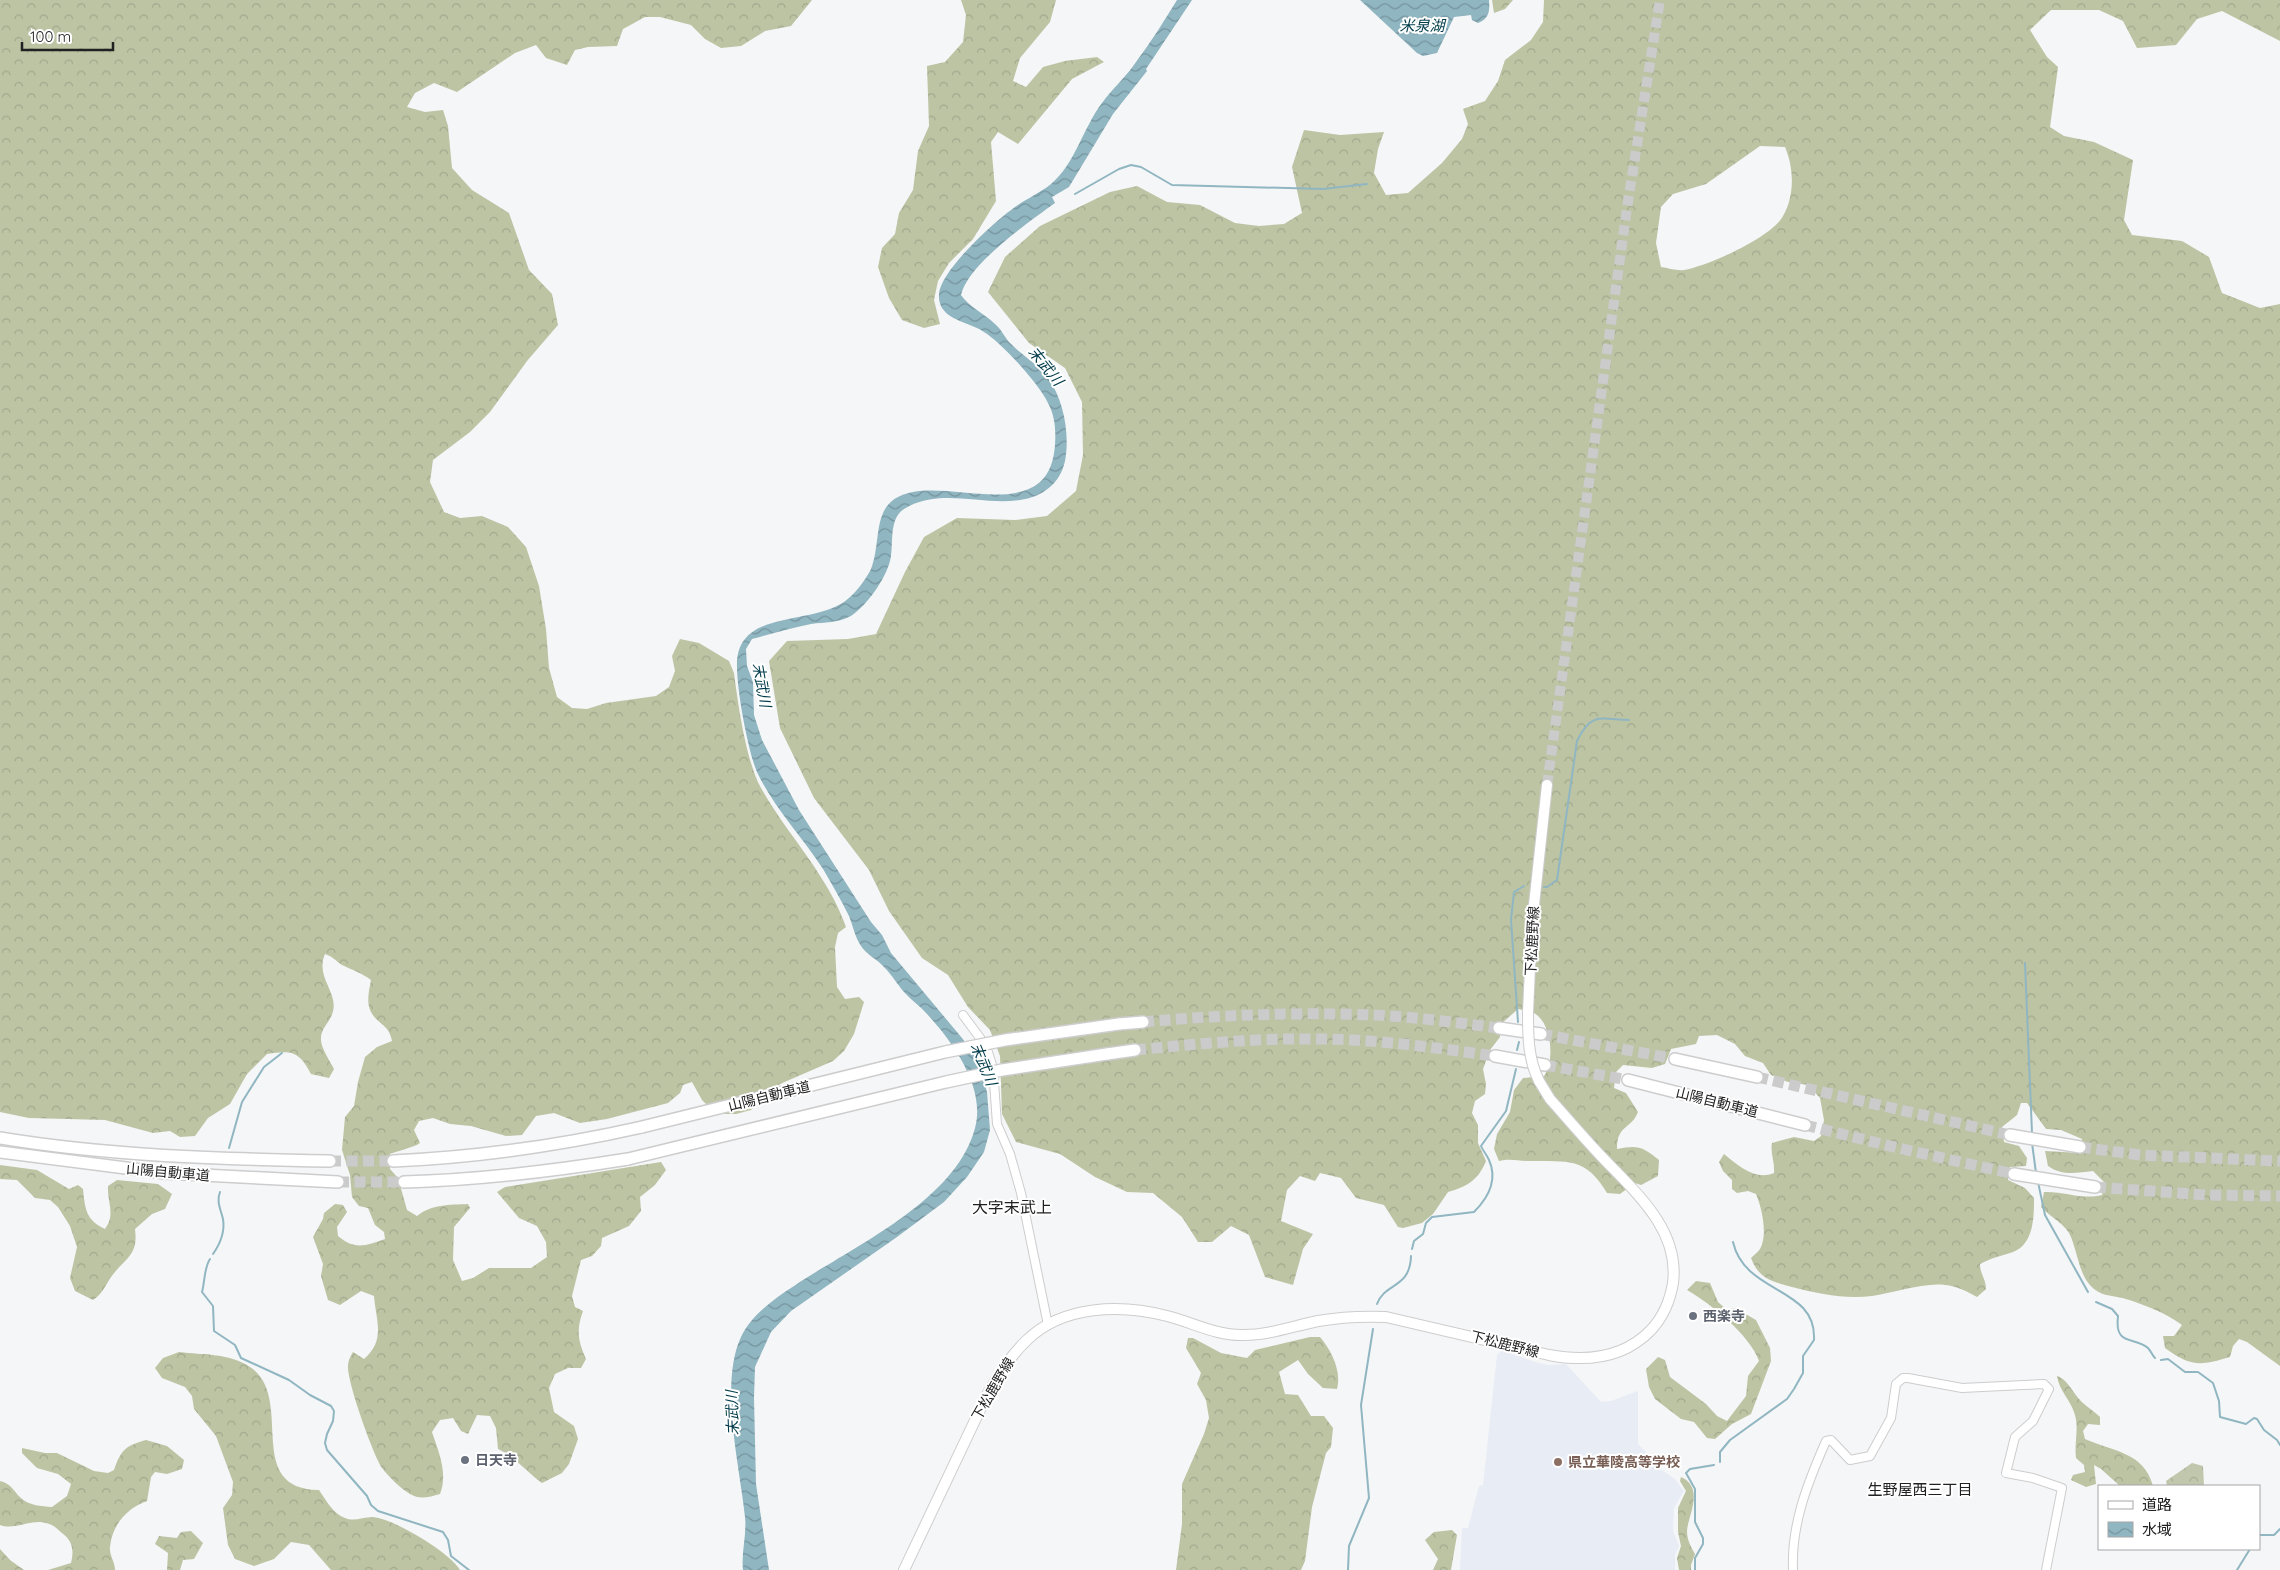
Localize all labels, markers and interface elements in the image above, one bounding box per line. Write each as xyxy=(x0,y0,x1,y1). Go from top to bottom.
water label: 米泉湖 xyxy=(1399,16,1446,35)
scale bar xyxy=(22,20,114,52)
text: 100 m xyxy=(30,27,71,46)
water label: 末武川 xyxy=(1024,343,1069,391)
water label: 末武川 xyxy=(749,661,776,711)
street label: 下松鹿野線 xyxy=(1521,906,1543,976)
water label: 末武川 xyxy=(967,1040,1002,1090)
street label: 山陽自動車道 xyxy=(726,1077,812,1115)
street label: 山陽自動車道 xyxy=(1674,1083,1760,1121)
street label: 山陽自動車道 xyxy=(125,1159,211,1185)
district label: 大字末武上 xyxy=(972,1197,1052,1217)
place label: 西楽寺 xyxy=(1703,1307,1745,1325)
marker: 西楽寺 xyxy=(1687,1310,1699,1322)
street label: 下松鹿野線 xyxy=(1469,1327,1541,1361)
street label: 下松鹿野線 xyxy=(968,1354,1018,1424)
water label: 末武川 xyxy=(722,1388,742,1436)
place label: 日天寺 xyxy=(475,1451,517,1469)
place label: 県立華陵高等学校 xyxy=(1568,1453,1680,1471)
marker: 日天寺 xyxy=(459,1454,471,1466)
marker: 県立華陵高等学校 xyxy=(1552,1456,1564,1468)
district label: 生野屋西三丁目 xyxy=(1867,1480,1973,1499)
legend xyxy=(2098,1485,2260,1550)
text: 道路 xyxy=(2142,1495,2172,1514)
text: 水域 xyxy=(2142,1520,2172,1539)

